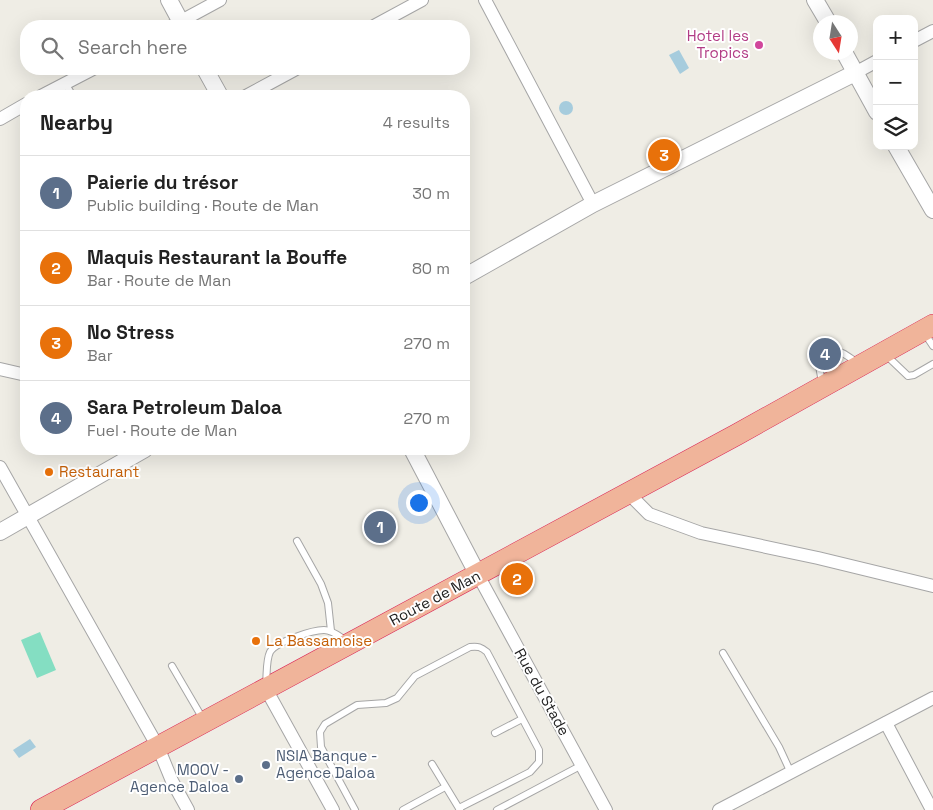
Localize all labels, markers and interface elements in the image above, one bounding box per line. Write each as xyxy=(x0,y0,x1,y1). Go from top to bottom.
north arrow xyxy=(813,15,858,60)
map controls xyxy=(873,15,918,150)
button: + xyxy=(873,15,918,60)
search box xyxy=(20,20,470,75)
place label: Hotel les Tropics xyxy=(687,26,749,62)
icon: search xyxy=(38,34,66,62)
text: Search here xyxy=(78,35,188,60)
marker: Hotel les Tropics xyxy=(753,39,765,51)
button: − xyxy=(873,60,918,105)
button: layers xyxy=(873,105,918,150)
text: Nearby xyxy=(40,109,113,136)
text: 4 results xyxy=(383,112,450,133)
pin: 3 xyxy=(648,136,680,174)
text: Paierie du trésor xyxy=(87,170,238,195)
text: 1 xyxy=(52,183,60,204)
text: 30 m xyxy=(412,183,450,204)
text: Public building · Route de Man xyxy=(87,195,319,216)
text: Maquis Restaurant la Bouffe xyxy=(87,245,347,270)
text: 2 xyxy=(51,258,61,279)
text: 80 m xyxy=(412,258,450,279)
text: Bar · Route de Man xyxy=(87,270,231,291)
text: No Stress xyxy=(87,320,174,345)
text: 3 xyxy=(51,333,61,354)
text: 270 m xyxy=(403,333,450,354)
pin: 4 xyxy=(809,335,841,373)
text: Bar xyxy=(87,345,113,366)
text: Sara Petroleum Daloa xyxy=(87,395,282,420)
text: 4 xyxy=(51,408,61,429)
text: 270 m xyxy=(403,408,450,429)
text: Fuel · Route de Man xyxy=(87,420,237,441)
place label: Restaurant xyxy=(59,462,140,481)
marker: Restaurant xyxy=(43,466,55,478)
your location xyxy=(406,490,432,516)
pin: 1 xyxy=(364,508,396,546)
pin: 2 xyxy=(501,560,533,598)
street label: Route de Man xyxy=(386,566,484,630)
place label: La Bassamoise xyxy=(266,631,372,650)
marker: La Bassamoise xyxy=(250,635,262,647)
street label: Rue du Stade xyxy=(511,645,574,739)
place label: NSIA Banque - Agence Daloa xyxy=(276,746,378,782)
marker: NSIA Banque - Agence Daloa xyxy=(260,759,272,771)
place label: MOOV - Agence Daloa xyxy=(130,760,229,796)
marker: MOOV - Agence Daloa xyxy=(233,773,245,785)

